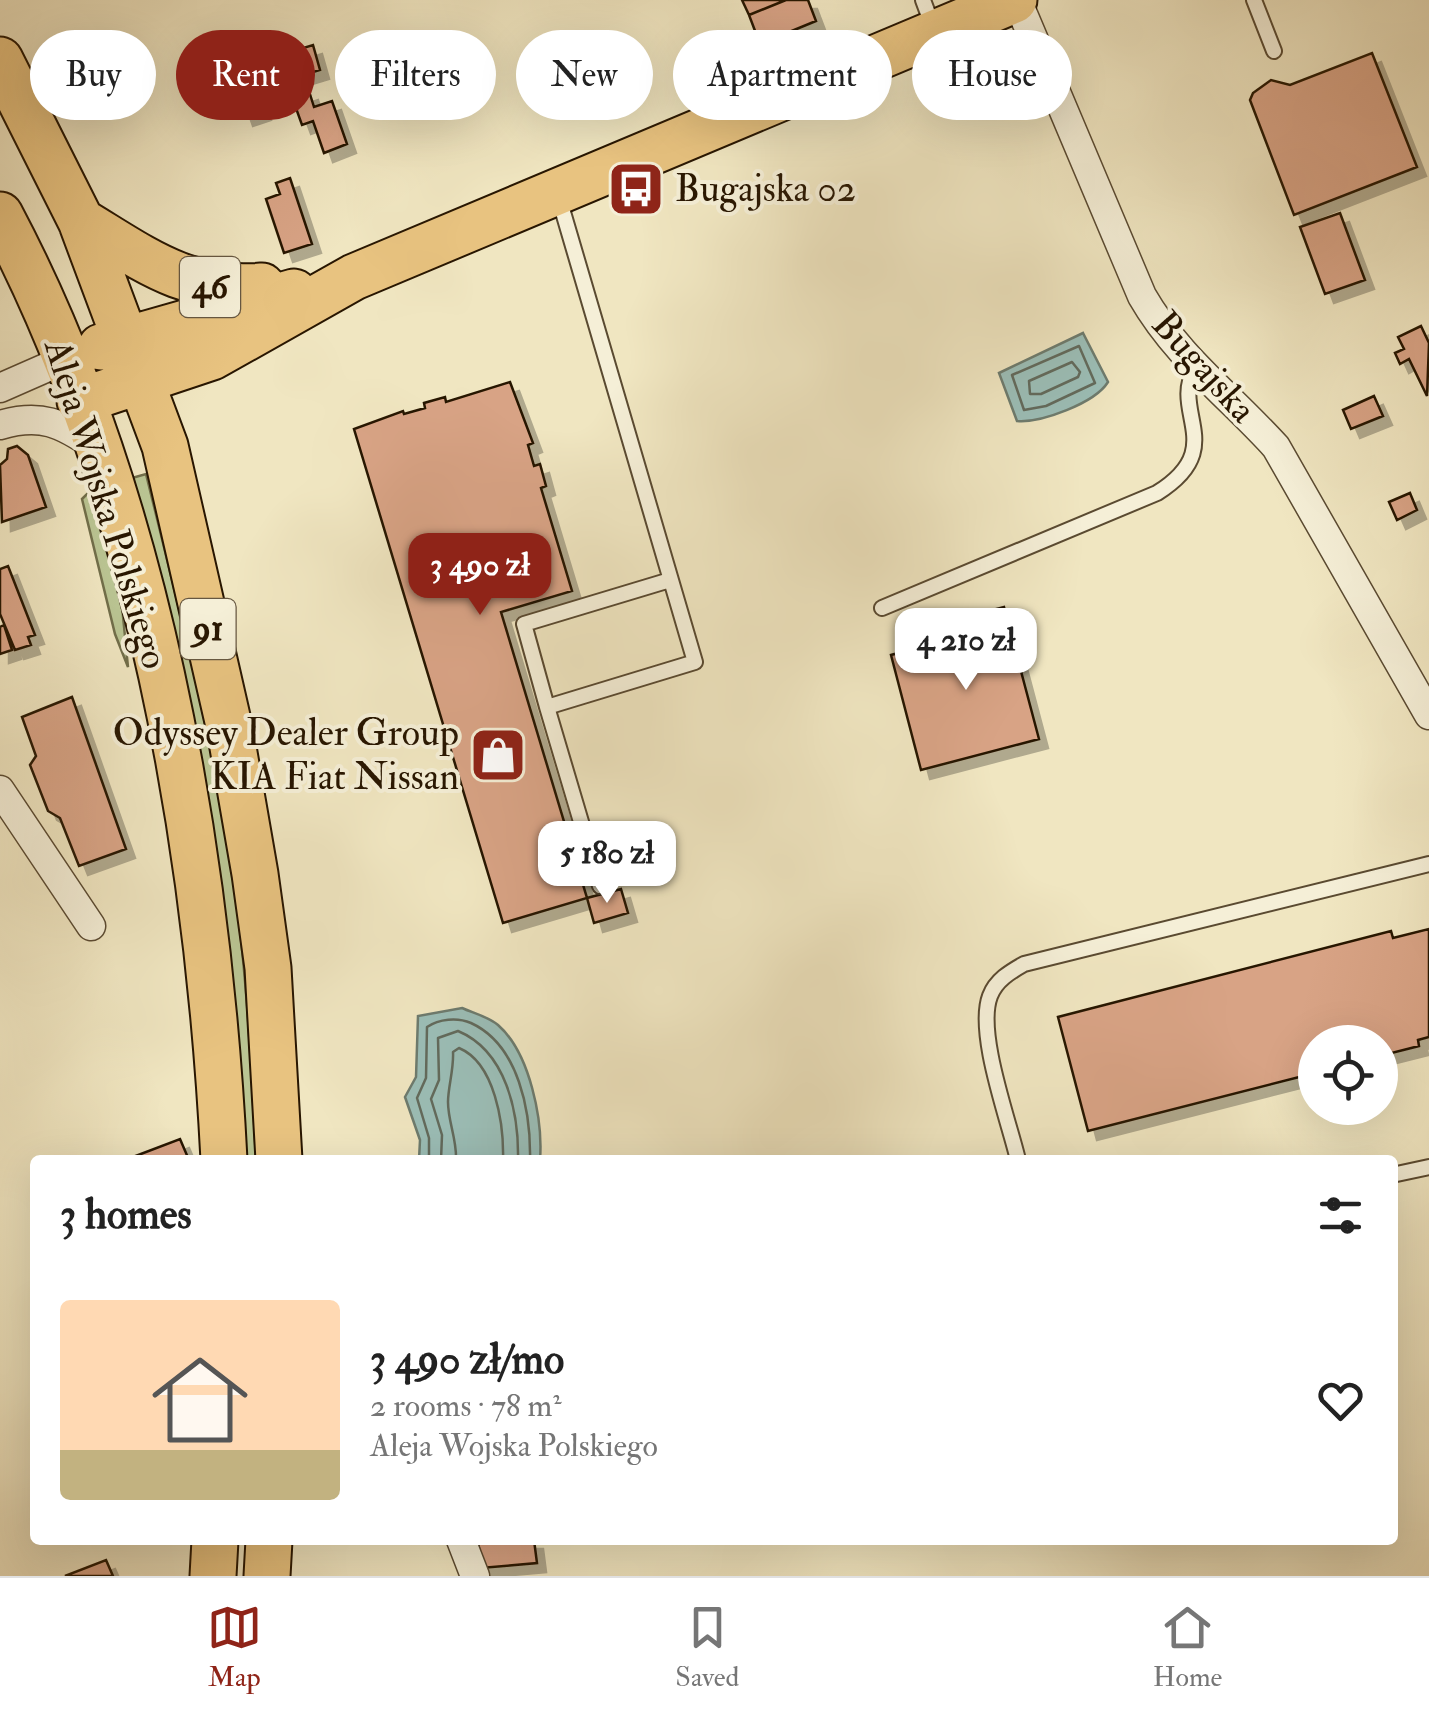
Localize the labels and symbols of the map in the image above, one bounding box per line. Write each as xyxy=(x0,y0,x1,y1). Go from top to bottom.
bus stop icon: Bugajska 02 xyxy=(606,159,666,219)
place label: Bugajska 02 xyxy=(675,165,856,213)
road number: 46 xyxy=(180,257,240,317)
street label: Bugajska xyxy=(1141,301,1267,433)
street label: Aleja Wojska Polskiego xyxy=(33,333,179,675)
pin: 3 490 zł xyxy=(377,533,583,618)
road number: 91 xyxy=(180,599,236,659)
pin: 4 210 zł xyxy=(863,608,1069,693)
place label: Odyssey Dealer Group KIA Fiat Nissan xyxy=(113,709,459,801)
shop icon: Odyssey Dealer Group KIA Fiat Nissan xyxy=(468,725,528,785)
pin: 5 180 zł xyxy=(504,821,710,906)

